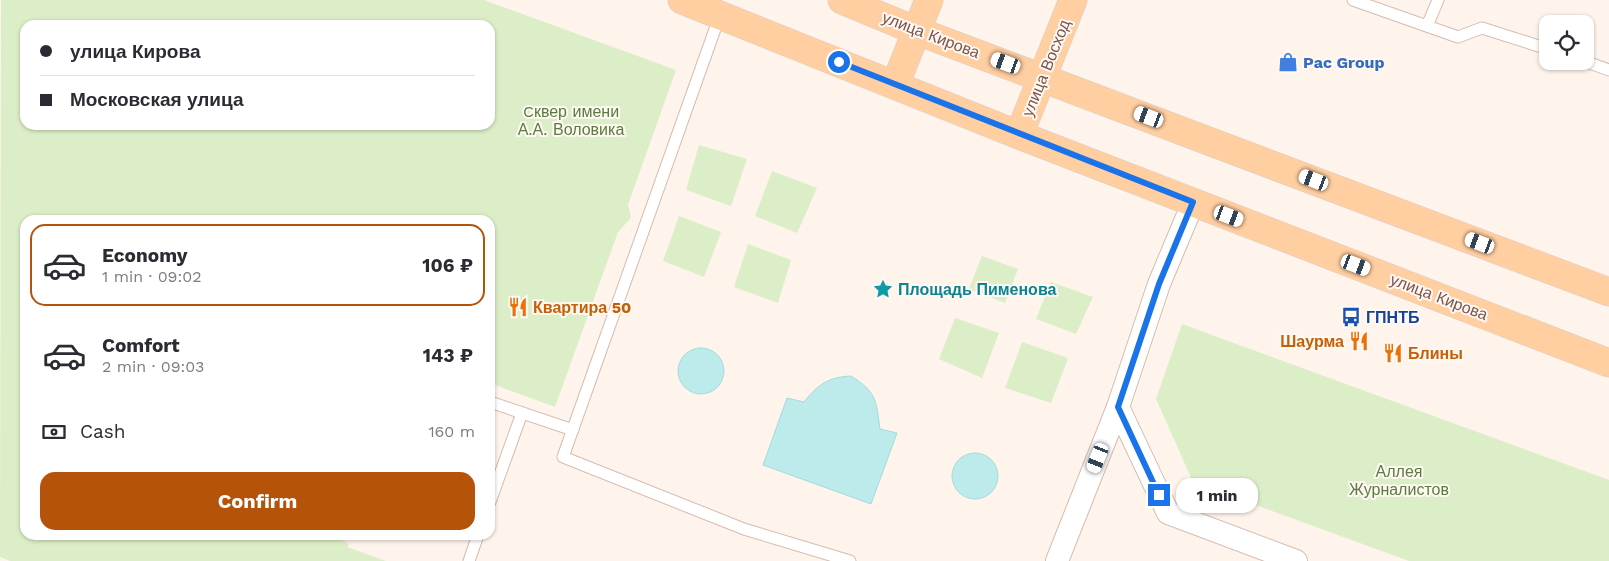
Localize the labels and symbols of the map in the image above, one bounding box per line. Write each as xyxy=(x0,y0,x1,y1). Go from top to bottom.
street label: улица Кирова xyxy=(880,8,982,62)
street label: улица Восход xyxy=(1018,16,1074,119)
route start xyxy=(828,51,850,73)
car xyxy=(989,51,1022,75)
shop icon: Pac Group xyxy=(1277,51,1299,73)
place label: Pac Group xyxy=(1303,53,1384,72)
park label: Cквер имени А.А. Воловика xyxy=(518,102,624,139)
car xyxy=(1132,105,1165,129)
car xyxy=(1297,168,1330,192)
car xyxy=(1212,204,1245,228)
car xyxy=(1463,231,1496,255)
car xyxy=(1339,253,1372,277)
street label: улица Кирова xyxy=(1388,270,1490,324)
place icon: Площадь Пименова xyxy=(872,278,894,300)
place label: Площадь Пименова xyxy=(898,280,1057,299)
restaurant icon: Квартира 50 xyxy=(507,296,529,318)
place label: Квартира 50 xyxy=(533,298,631,317)
bus stop icon: ГПНТБ xyxy=(1340,306,1362,328)
place label: ГПНТБ xyxy=(1366,308,1419,327)
restaurant icon: Шаурма xyxy=(1348,330,1370,352)
place label: Шаурма xyxy=(1280,332,1344,351)
restaurant icon: Блины xyxy=(1382,342,1404,364)
place label: Блины xyxy=(1408,344,1463,363)
car xyxy=(1085,441,1110,475)
park label: Аллея Журналистов xyxy=(1349,462,1449,499)
callout: 1 min xyxy=(1176,478,1259,512)
route end xyxy=(1148,484,1170,506)

